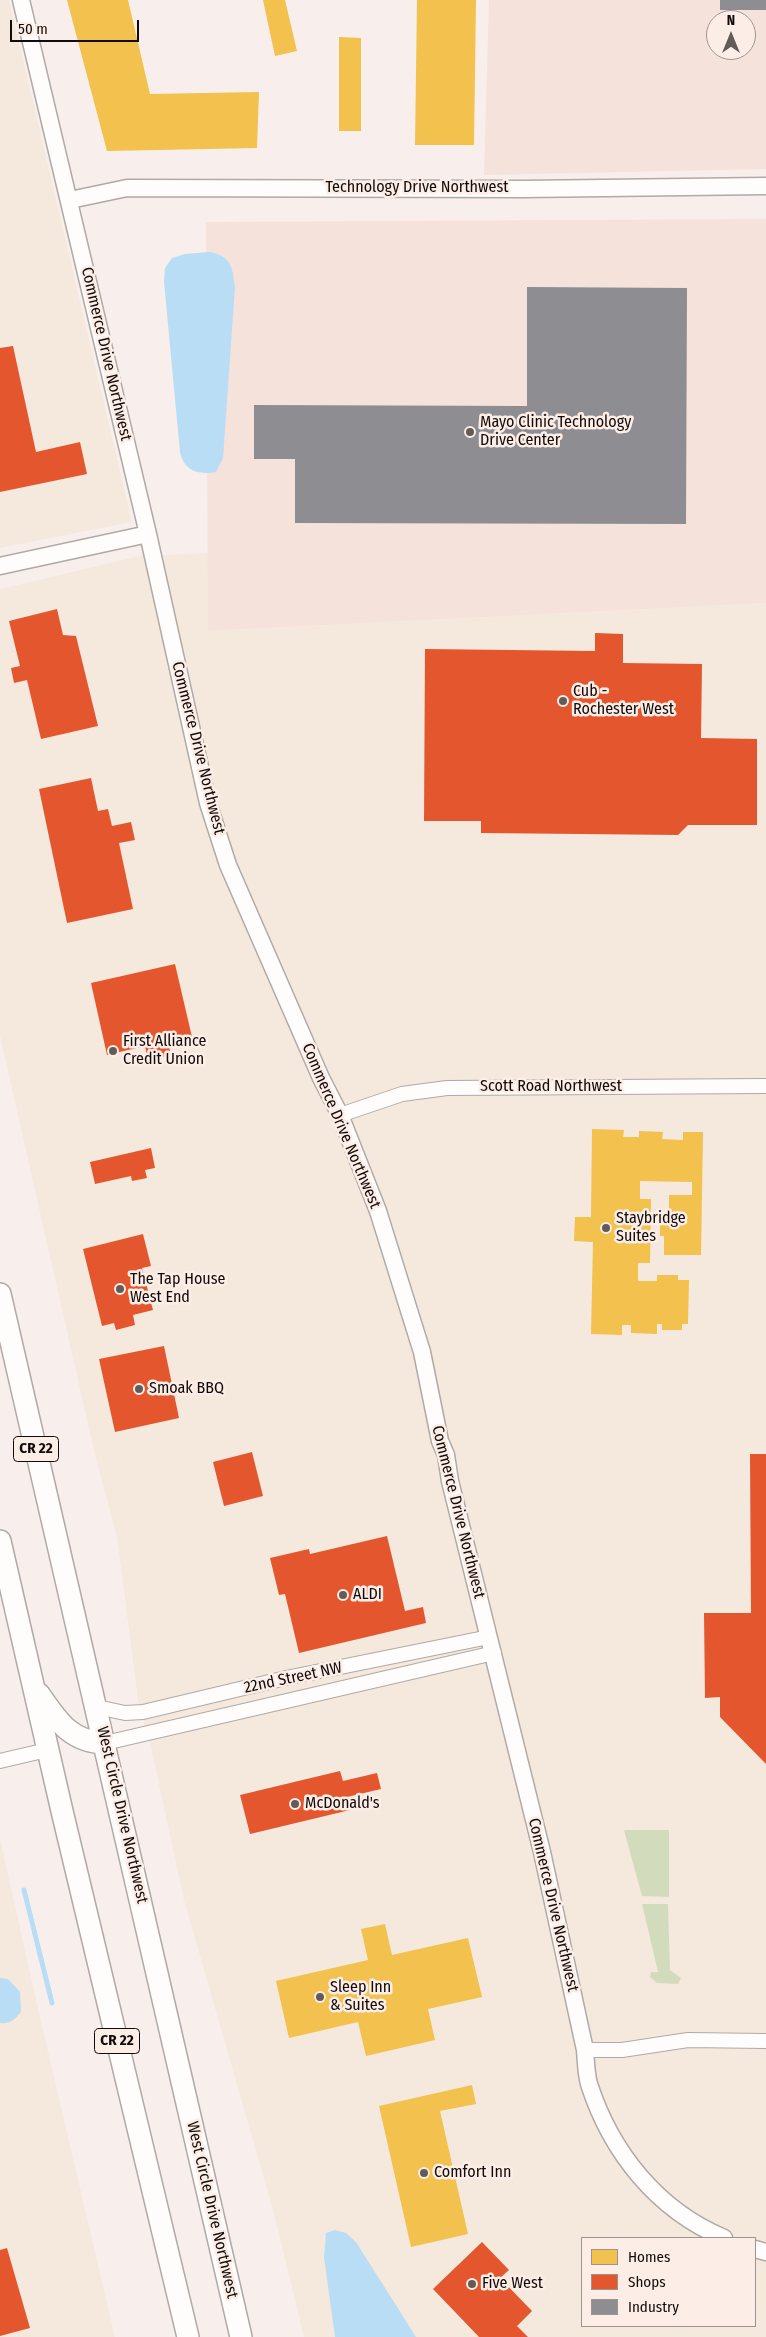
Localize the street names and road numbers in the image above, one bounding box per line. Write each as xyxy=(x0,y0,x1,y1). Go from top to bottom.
street label: Technology Drive Northwest xyxy=(326,178,508,198)
street label: Commerce Drive Northwest xyxy=(77,265,135,443)
street label: Commerce Drive Northwest xyxy=(167,660,229,836)
street label: Commerce Drive Northwest xyxy=(297,1041,385,1211)
street label: Scott Road Northwest xyxy=(480,1077,622,1097)
street label: Commerce Drive Northwest xyxy=(427,1424,489,1600)
road number: CR 22 xyxy=(14,1436,58,1462)
street label: 22nd Street NW xyxy=(242,1658,344,1698)
street label: West Circle Drive Northwest xyxy=(92,1725,152,1905)
street label: Commerce Drive Northwest xyxy=(524,1816,582,1994)
road number: CR 22 xyxy=(94,2028,140,2054)
street label: West Circle Drive Northwest xyxy=(182,2120,242,2300)

